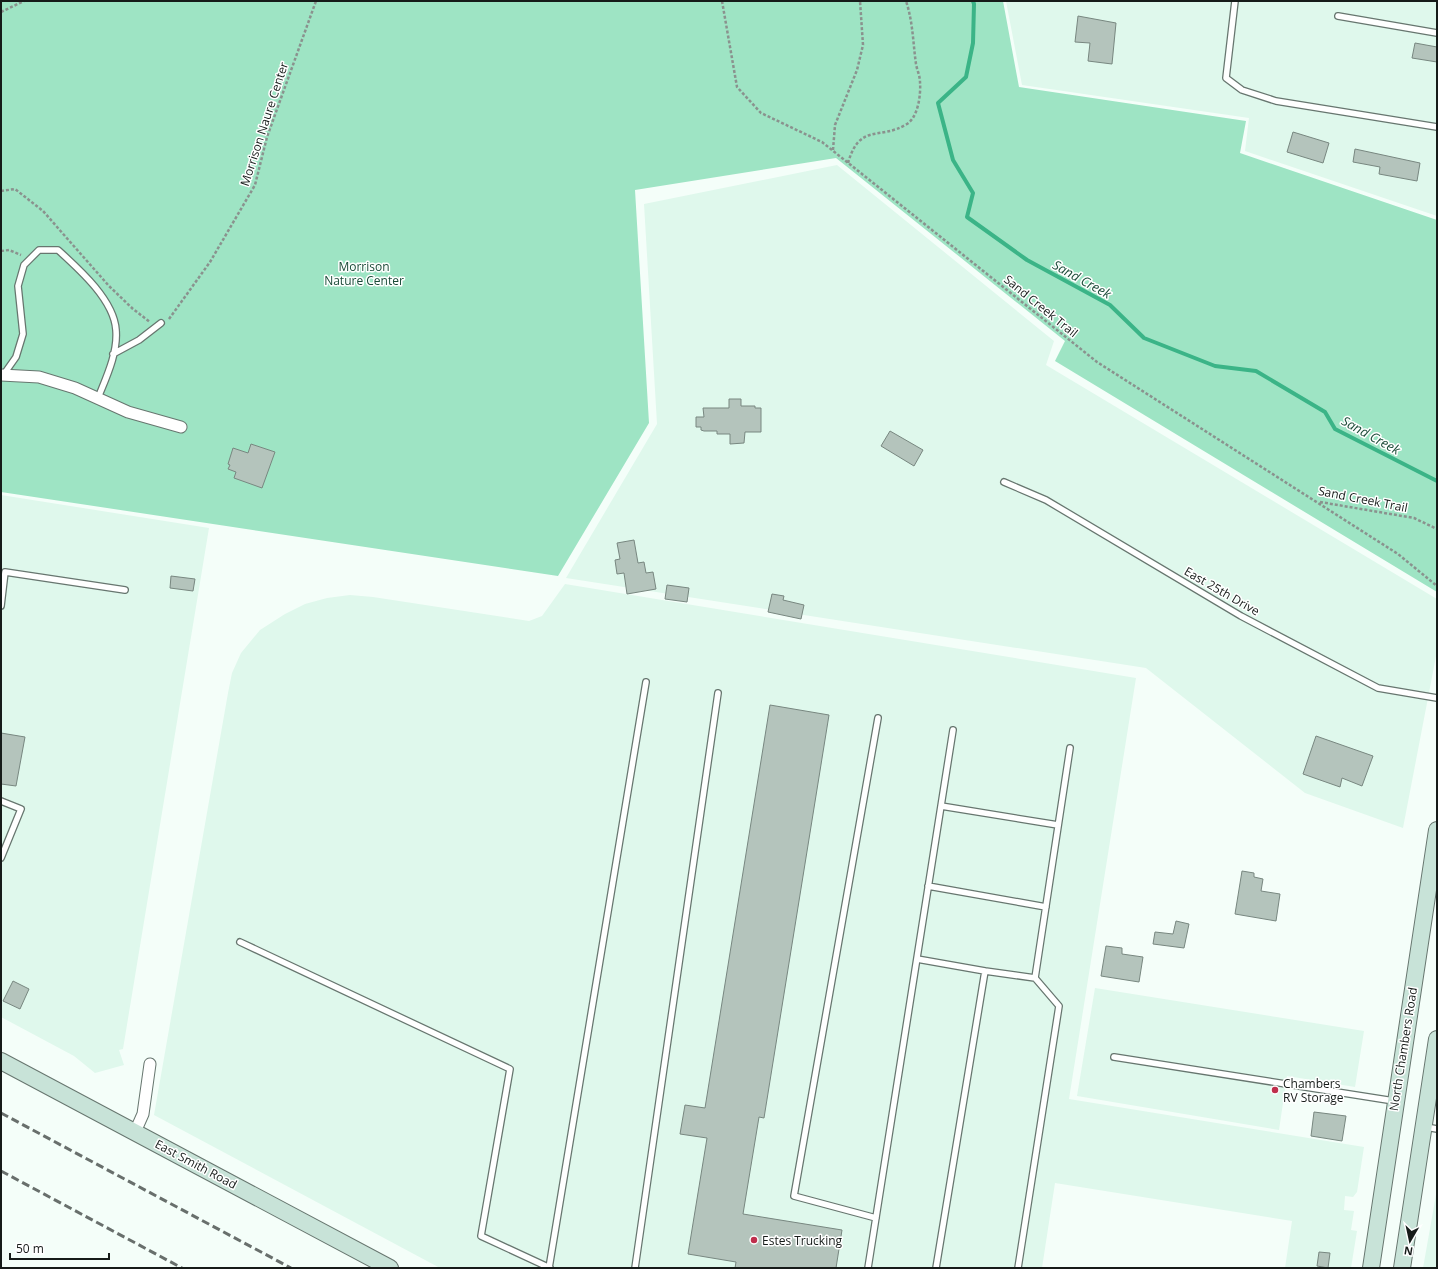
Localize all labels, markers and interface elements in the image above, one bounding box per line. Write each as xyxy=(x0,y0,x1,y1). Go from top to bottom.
street label: Morrison Naure Center xyxy=(236,60,292,188)
water label: Sand Creek xyxy=(1049,256,1115,303)
park label: Morrison Nature Center xyxy=(324,258,404,289)
street label: Sand Creek Trail xyxy=(1000,271,1082,341)
water label: Sand Creek xyxy=(1338,412,1404,459)
street label: Sand Creek Trail xyxy=(1317,482,1409,516)
street label: East 25th Drive xyxy=(1181,563,1263,620)
street label: North Chambers Road xyxy=(1385,986,1421,1112)
place label: Chambers RV Storage xyxy=(1283,1075,1344,1106)
marker: Chambers RV Storage xyxy=(1270,1085,1280,1095)
street label: East Smith Road xyxy=(152,1135,240,1193)
north arrow xyxy=(1390,1221,1430,1261)
place label: Estes Trucking xyxy=(762,1232,843,1249)
scale bar xyxy=(10,1235,109,1261)
marker: Estes Trucking xyxy=(749,1235,759,1245)
text: 50 m xyxy=(16,1240,44,1257)
text: N xyxy=(1403,1243,1414,1259)

